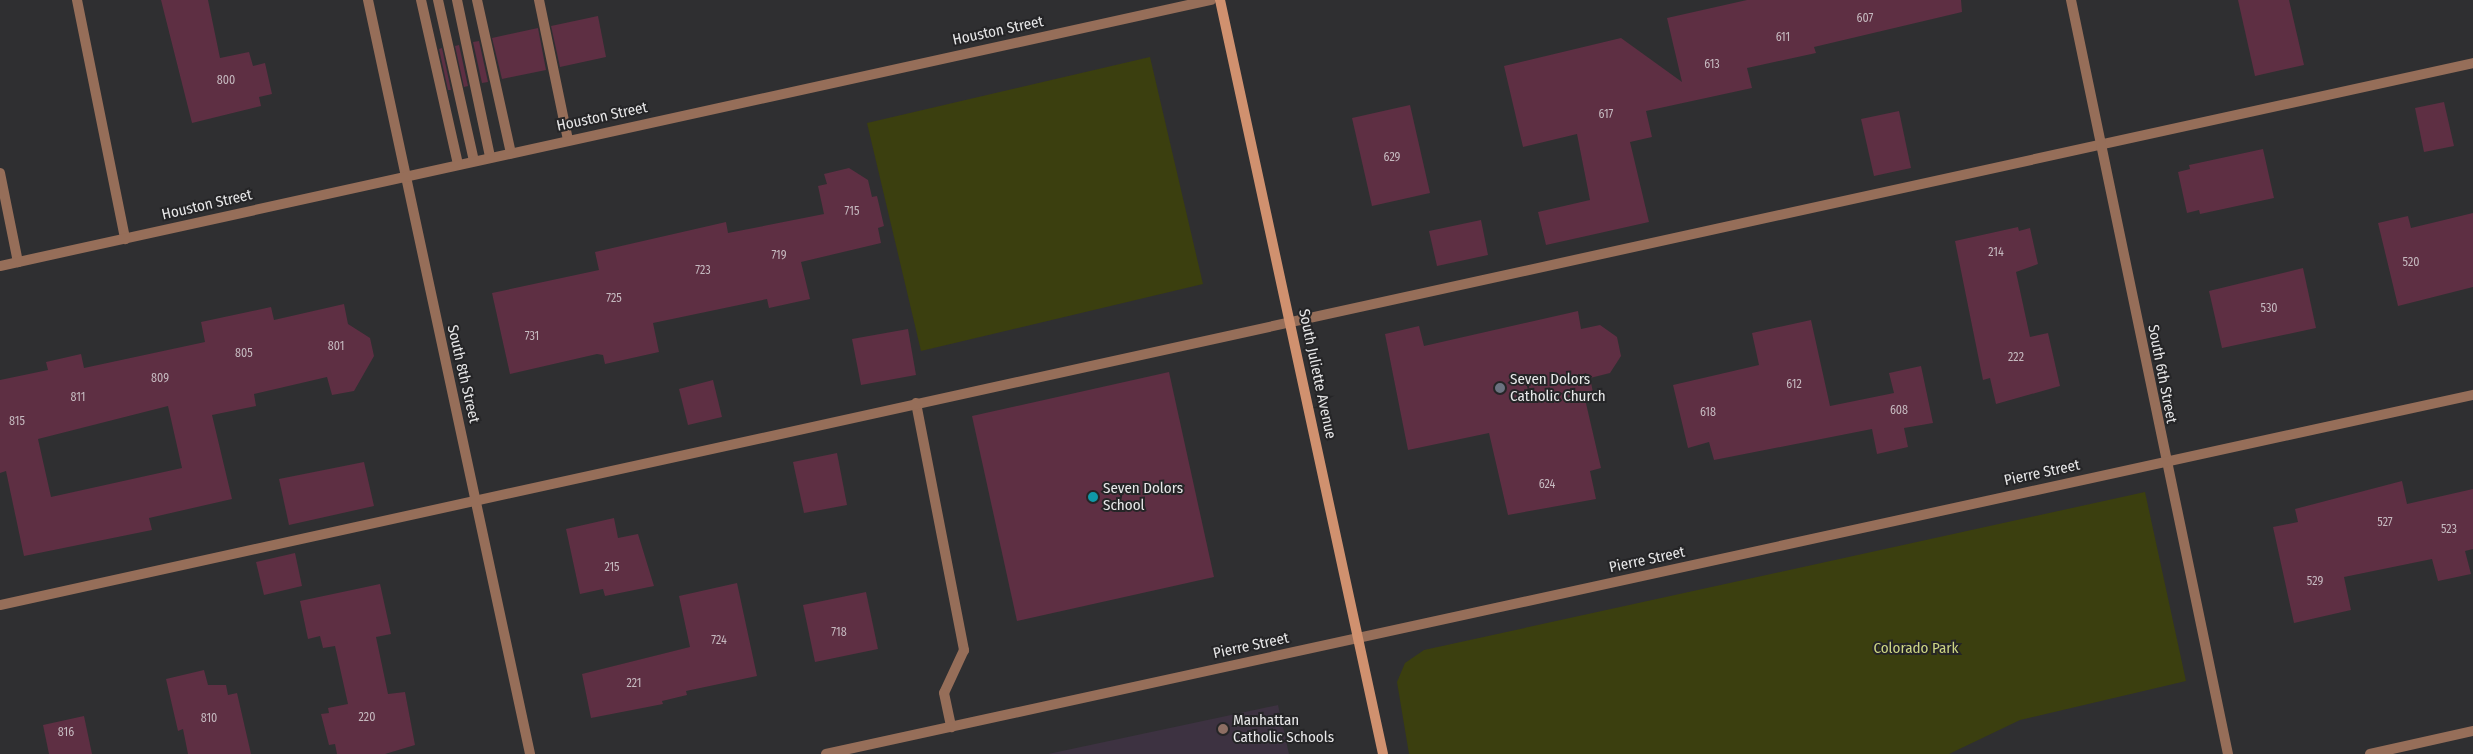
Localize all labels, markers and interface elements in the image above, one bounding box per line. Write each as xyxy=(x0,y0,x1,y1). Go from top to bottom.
house number: 607 xyxy=(1857,12,1873,26)
street label: Houston Street xyxy=(951,13,1045,49)
house number: 611 xyxy=(1776,31,1790,45)
house number: 613 xyxy=(1704,58,1720,72)
house number: 800 xyxy=(217,74,235,88)
street label: Houston Street xyxy=(555,99,649,135)
house number: 617 xyxy=(1599,108,1613,122)
house number: 629 xyxy=(1384,151,1400,165)
street label: Houston Street xyxy=(160,186,254,224)
house number: 715 xyxy=(845,205,859,219)
house number: 214 xyxy=(1988,246,2004,260)
house number: 719 xyxy=(771,249,787,263)
house number: 520 xyxy=(2403,256,2419,270)
house number: 723 xyxy=(695,264,711,278)
house number: 725 xyxy=(606,292,622,306)
house number: 530 xyxy=(2260,302,2278,316)
street label: South Juliette Avenue xyxy=(1294,307,1340,441)
street label: South 8th Street xyxy=(443,323,483,425)
street label: South 6th Street xyxy=(2144,323,2180,425)
house number: 731 xyxy=(525,330,539,344)
house number: 801 xyxy=(328,340,344,354)
house number: 805 xyxy=(235,347,253,361)
house number: 222 xyxy=(2008,351,2024,365)
place label: Seven Dolors Catholic Church xyxy=(1510,370,1606,405)
house number: 809 xyxy=(151,372,169,386)
house number: 612 xyxy=(1786,378,1802,392)
marker: Seven Dolors Catholic Church xyxy=(1494,382,1506,394)
house number: 811 xyxy=(71,391,85,405)
house number: 608 xyxy=(1890,404,1908,418)
house number: 618 xyxy=(1700,406,1716,420)
house number: 815 xyxy=(9,415,25,429)
street label: Pierre Street xyxy=(2003,456,2081,490)
house number: 624 xyxy=(1539,478,1555,492)
place label: Seven Dolors School xyxy=(1103,479,1183,514)
marker: Seven Dolors School xyxy=(1087,491,1099,503)
house number: 527 xyxy=(2377,516,2393,530)
house number: 523 xyxy=(2441,523,2457,537)
street label: Pierre Street xyxy=(1608,543,1686,577)
house number: 215 xyxy=(604,561,620,575)
house number: 529 xyxy=(2307,575,2323,589)
house number: 718 xyxy=(831,626,847,640)
street label: Pierre Street xyxy=(1212,629,1290,663)
house number: 724 xyxy=(711,634,727,648)
park label: Colorado Park xyxy=(1873,640,1959,658)
house number: 221 xyxy=(627,677,641,691)
house number: 220 xyxy=(359,711,375,725)
place label: Manhattan Catholic Schools xyxy=(1233,711,1334,746)
house number: 810 xyxy=(201,712,217,726)
marker: Manhattan Catholic Schools xyxy=(1217,723,1229,735)
house number: 816 xyxy=(58,726,74,740)

